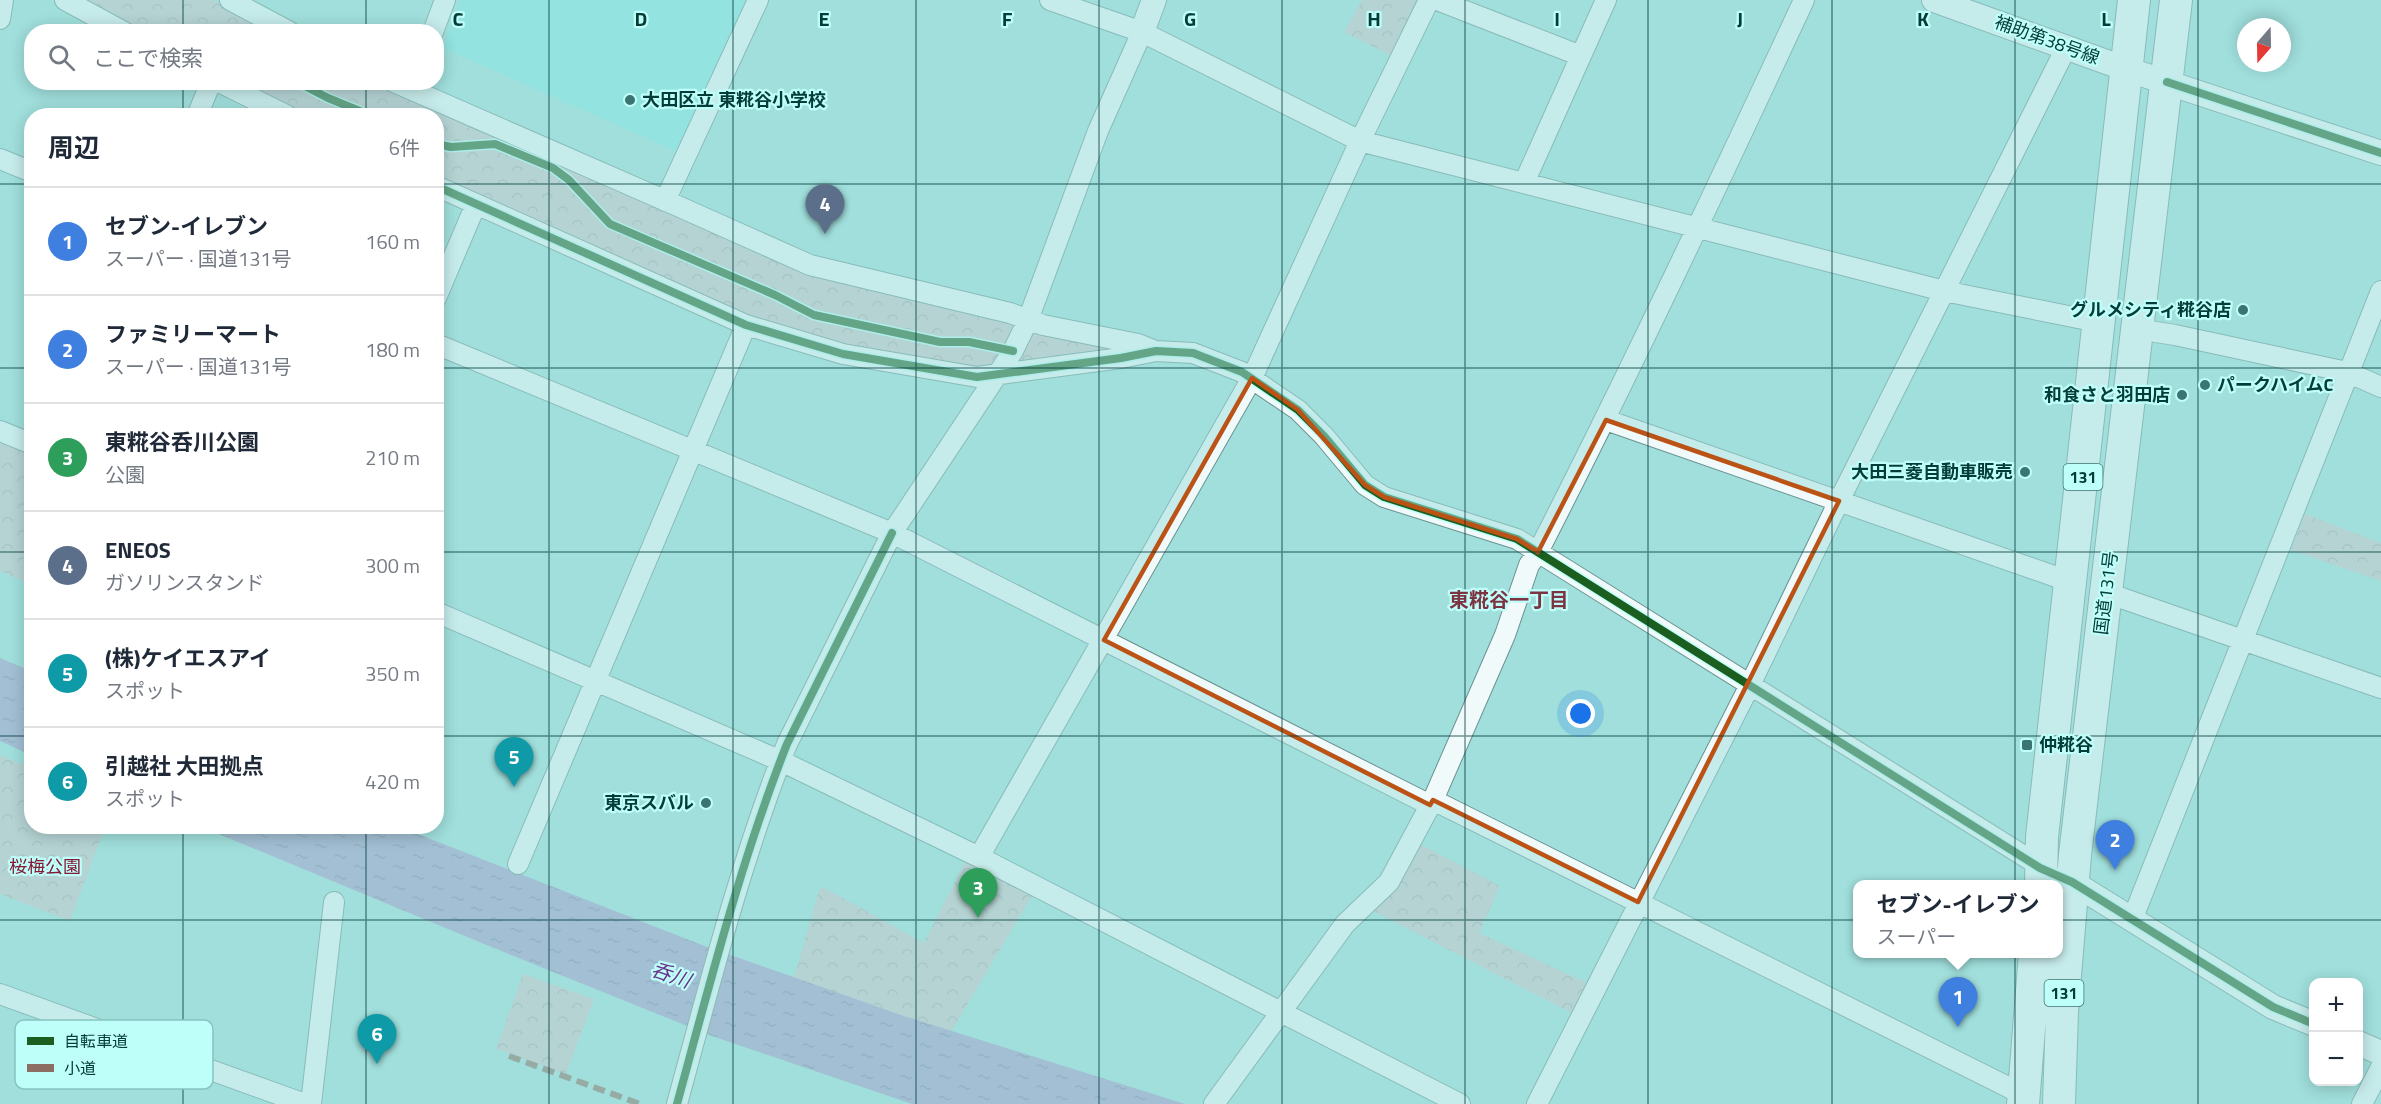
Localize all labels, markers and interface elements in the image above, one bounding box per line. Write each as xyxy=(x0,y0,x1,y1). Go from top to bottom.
text: C xyxy=(453,3,464,34)
text: D xyxy=(635,3,647,34)
text: E xyxy=(818,3,830,34)
text: F xyxy=(1002,3,1013,34)
text: G xyxy=(1184,3,1196,34)
text: H xyxy=(1367,3,1381,34)
text: I xyxy=(1554,3,1560,34)
text: J xyxy=(1737,3,1743,34)
text: K xyxy=(1917,3,1929,34)
text: L xyxy=(2101,3,2111,34)
street label: 補助第38号線 xyxy=(1991,8,2104,71)
north arrow xyxy=(2237,18,2291,72)
search box xyxy=(24,24,444,90)
icon: search xyxy=(45,41,78,74)
text: ここで検索 xyxy=(93,41,203,75)
place label: 大田区立 東糀谷小学校 xyxy=(642,86,826,113)
marker: 大田区立 東糀谷小学校 xyxy=(623,93,637,107)
text: 周辺 xyxy=(48,128,100,167)
text: 6件 xyxy=(389,132,420,163)
pin: 4 xyxy=(806,184,844,234)
text: セブン-イレブン xyxy=(105,209,268,243)
text: 1 xyxy=(62,226,73,257)
text: 160 m xyxy=(365,226,420,257)
text: スーパー · 国道131号 xyxy=(105,243,292,274)
place label: グルメシティ糀谷店 xyxy=(2070,296,2231,323)
marker: グルメシティ糀谷店 xyxy=(2236,303,2250,317)
text: ファミリーマート xyxy=(105,317,281,351)
text: 2 xyxy=(62,334,73,365)
text: 180 m xyxy=(365,334,420,365)
text: スーパー · 国道131号 xyxy=(105,351,292,382)
place label: パークハイムC xyxy=(2217,371,2333,398)
marker: パークハイムC xyxy=(2198,378,2212,392)
place label: 和食さと羽田店 xyxy=(2044,381,2170,408)
marker: 和食さと羽田店 xyxy=(2175,388,2189,402)
text: 東糀谷呑川公園 xyxy=(105,425,259,459)
text: 3 xyxy=(62,442,73,473)
text: 210 m xyxy=(365,442,420,473)
place label: 大田三菱自動車販売 xyxy=(1851,458,2013,485)
text: 公園 xyxy=(105,459,145,490)
road number: 131 xyxy=(2064,464,2102,490)
marker: 大田三菱自動車販売 xyxy=(2018,465,2032,479)
text: ENEOS xyxy=(105,533,171,567)
street label: 国道131号 xyxy=(2087,549,2124,636)
text: 4 xyxy=(62,550,73,581)
text: 300 m xyxy=(365,550,420,581)
text: ガソリンスタンド xyxy=(105,567,265,598)
district label: 東糀谷一丁目 xyxy=(1449,584,1569,615)
text: (株)ケイエスアイ xyxy=(105,641,271,675)
text: 5 xyxy=(62,658,73,689)
text: 350 m xyxy=(365,658,420,689)
text: スポット xyxy=(105,675,185,706)
your location xyxy=(1566,699,1595,728)
place label: 仲糀谷 xyxy=(2039,731,2093,758)
pin: 5 xyxy=(494,738,534,787)
marker: 仲糀谷 xyxy=(2020,738,2034,752)
text: 引越社 大田拠点 xyxy=(105,749,264,783)
text: 6 xyxy=(62,766,73,797)
text: 420 m xyxy=(365,766,420,797)
text: スポット xyxy=(105,783,185,814)
place label: 東京スバル xyxy=(604,789,694,816)
marker: 東京スバル xyxy=(699,796,713,810)
pin: 2 xyxy=(2096,820,2134,870)
park label: 桜梅公園 xyxy=(9,853,81,880)
pin: 3 xyxy=(958,868,998,918)
popup xyxy=(1853,880,2063,958)
text: セブン-イレブン xyxy=(1877,887,2039,921)
text: スーパー xyxy=(1877,921,1956,952)
water label: 呑川 xyxy=(647,953,697,996)
pin: 1 xyxy=(1938,978,1978,1027)
map controls xyxy=(2309,978,2363,1086)
button: + xyxy=(2309,978,2363,1032)
road number: 131 xyxy=(2044,980,2084,1006)
pin: 6 xyxy=(358,1014,397,1064)
legend xyxy=(15,1020,213,1089)
text: 自転車道 xyxy=(64,1029,128,1053)
button: − xyxy=(2309,1032,2363,1086)
text: 小道 xyxy=(64,1056,96,1080)

